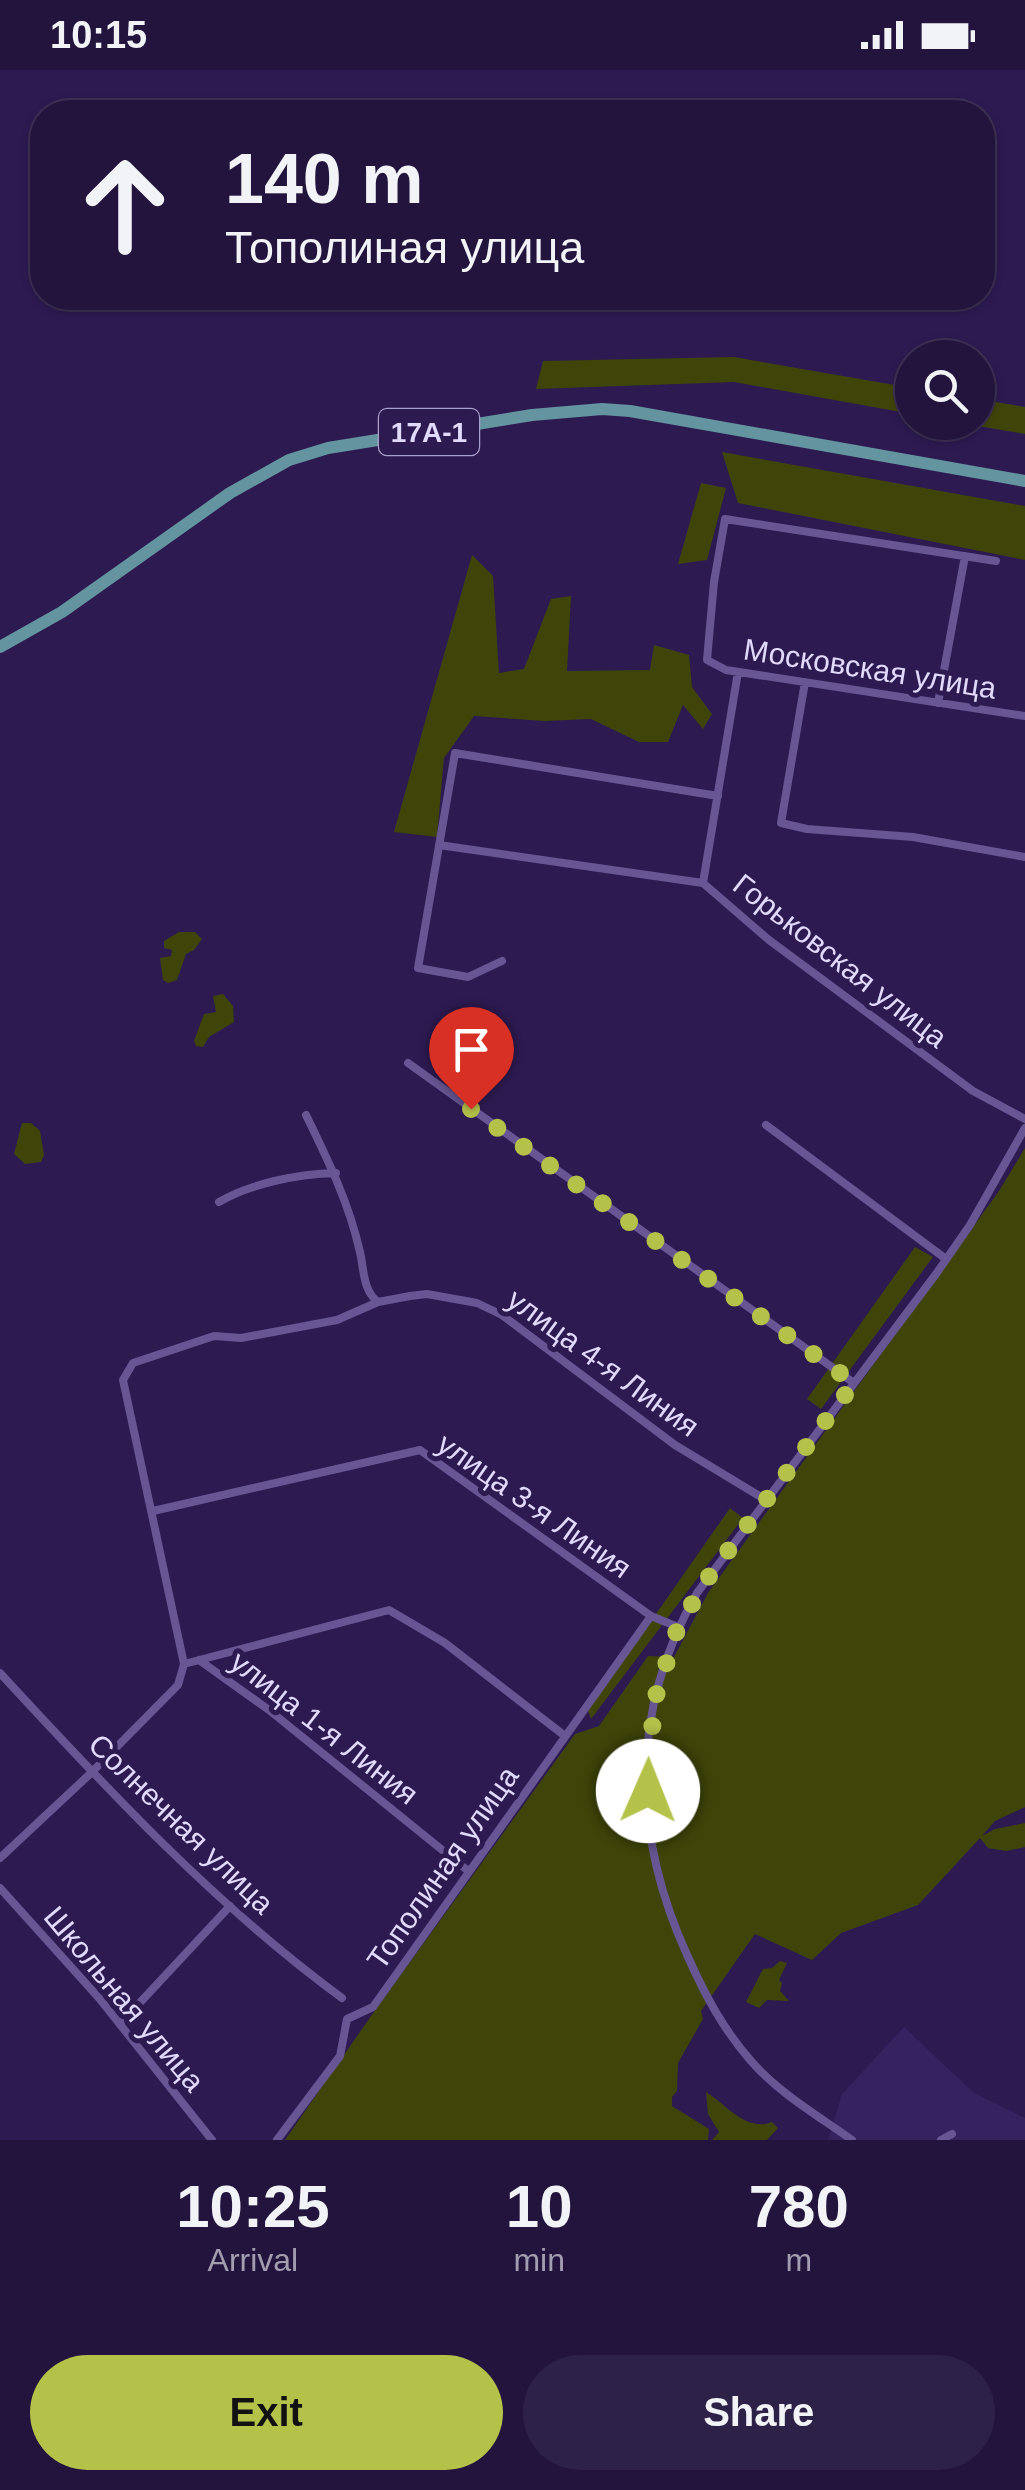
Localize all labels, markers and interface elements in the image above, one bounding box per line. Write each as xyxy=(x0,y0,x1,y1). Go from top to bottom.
text: 10:15 xyxy=(50,14,147,56)
icon: ahead xyxy=(60,140,190,270)
text: 140 m xyxy=(225,140,423,218)
text: Тополиная улица xyxy=(225,222,584,273)
map controls xyxy=(895,340,995,440)
button: search xyxy=(895,340,995,440)
road number: 17А-1 xyxy=(379,409,479,455)
street label: Московская улица xyxy=(741,632,999,705)
street label: Горьковская улица xyxy=(727,867,954,1054)
pin xyxy=(429,1007,514,1110)
icon: arrive xyxy=(444,1022,499,1077)
street label: улица 4-я Линия xyxy=(501,1282,705,1443)
street label: улица 3-я Линия xyxy=(431,1427,637,1585)
street label: улица 1-я Линия xyxy=(224,1644,424,1811)
street label: Солнечная улица xyxy=(82,1727,281,1920)
position arrow xyxy=(596,1739,700,1843)
street label: Тополиная улица xyxy=(360,1760,525,1975)
street label: Школьная улица xyxy=(38,1900,211,2098)
text: 10:25 xyxy=(176,2173,330,2240)
text: 10 xyxy=(506,2173,573,2240)
text: 780 xyxy=(749,2173,849,2240)
text: Arrival xyxy=(208,2242,298,2278)
text: min xyxy=(513,2242,565,2278)
text: m xyxy=(785,2242,812,2278)
button: Exit xyxy=(30,2355,503,2470)
button: Share xyxy=(523,2355,995,2470)

